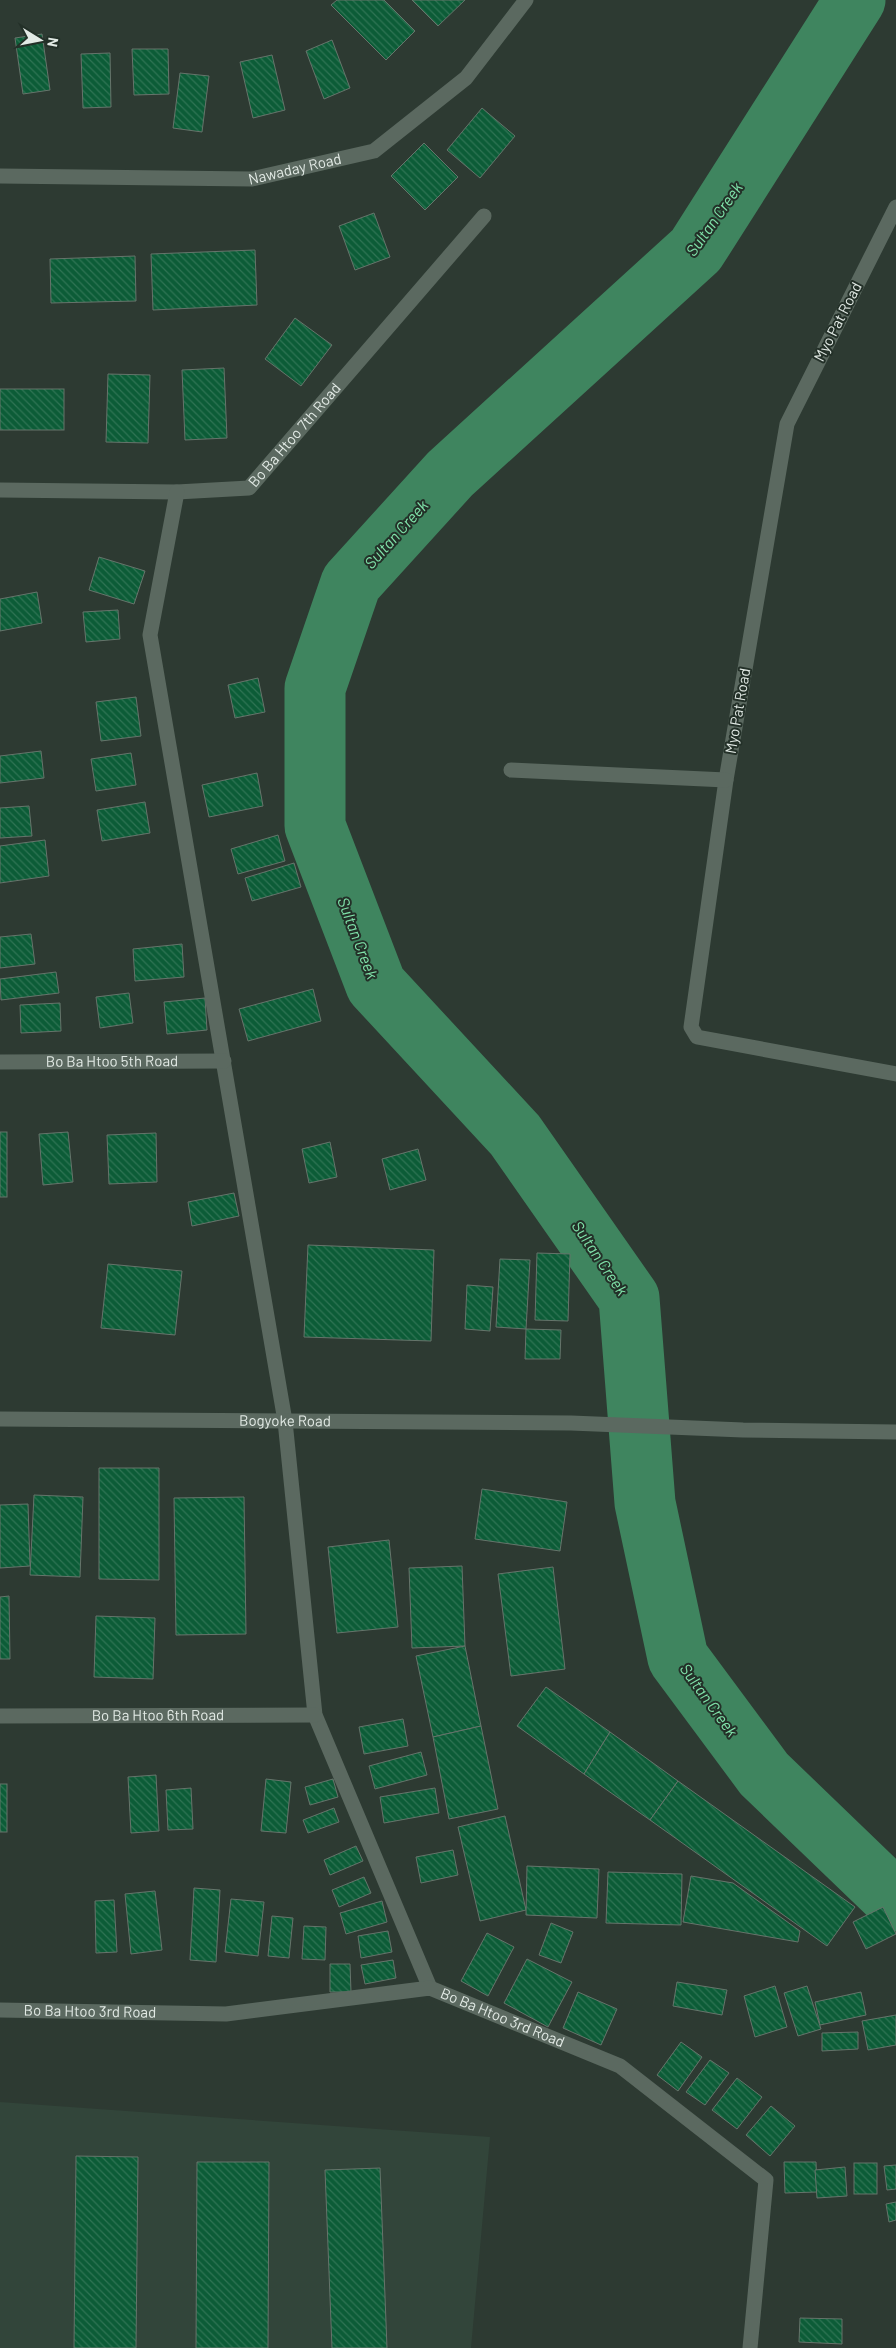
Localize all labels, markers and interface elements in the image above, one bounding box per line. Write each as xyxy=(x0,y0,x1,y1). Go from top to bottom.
north arrow xyxy=(15,15,65,65)
text: N xyxy=(44,36,62,48)
street label: Nawaday Road xyxy=(246,149,343,188)
water label: Sultan Creek xyxy=(681,178,746,259)
street label: Myo Pat Road xyxy=(809,279,865,364)
street label: Bo Ba Htoo 7th Road xyxy=(244,379,344,490)
water label: Sultan Creek xyxy=(360,495,432,572)
street label: Myo Pat Road xyxy=(721,667,753,755)
water label: Sultan Creek xyxy=(334,894,383,981)
street label: Bo Ba Htoo 5th Road xyxy=(46,1051,178,1070)
water label: Sultan Creek xyxy=(569,1217,632,1299)
street label: Bogyoke Road xyxy=(239,1411,331,1429)
water label: Sultan Creek xyxy=(677,1659,742,1740)
street label: Bo Ba Htoo 6th Road xyxy=(92,1705,224,1724)
street label: Bo Ba Htoo 3rd Road xyxy=(438,1983,568,2050)
street label: Bo Ba Htoo 3rd Road xyxy=(24,2000,156,2021)

